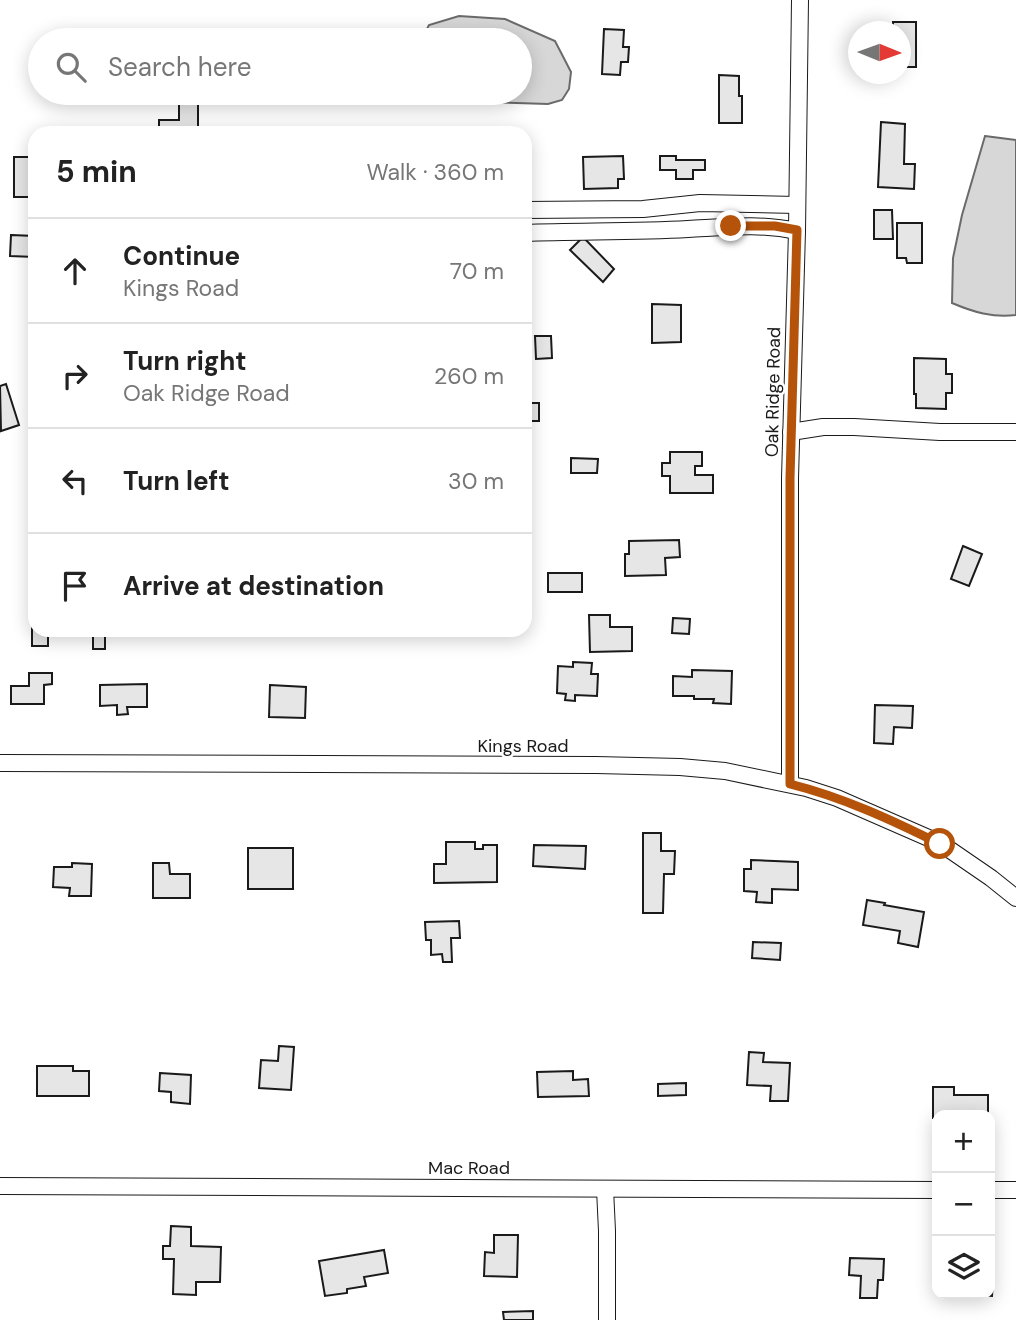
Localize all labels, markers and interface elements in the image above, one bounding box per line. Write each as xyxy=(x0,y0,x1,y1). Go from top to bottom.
north arrow xyxy=(848,21,911,84)
search box xyxy=(28,28,532,105)
icon: search xyxy=(52,48,90,86)
text: Search here xyxy=(108,50,251,84)
text: 5 min xyxy=(56,152,137,191)
text: Walk · 360 m xyxy=(366,157,504,187)
route end xyxy=(715,210,746,241)
text: Continue xyxy=(123,239,240,273)
icon: ahead xyxy=(56,252,94,290)
text: 70 m xyxy=(450,256,504,286)
text: Kings Road xyxy=(123,273,239,303)
street label: Oak Ridge Road xyxy=(760,327,786,457)
text: Turn right xyxy=(123,344,247,378)
icon: right xyxy=(56,357,94,395)
text: 260 m xyxy=(434,361,504,391)
text: Oak Ridge Road xyxy=(123,378,290,408)
icon: left xyxy=(56,462,94,500)
text: Turn left xyxy=(123,464,230,498)
text: 30 m xyxy=(448,466,504,496)
icon: arrive xyxy=(56,567,94,605)
text: Arrive at destination xyxy=(123,569,384,603)
street label: Kings Road xyxy=(478,734,568,758)
route start xyxy=(924,828,955,859)
map controls xyxy=(932,1110,995,1299)
button: + xyxy=(932,1110,995,1173)
street label: Mac Road xyxy=(428,1156,510,1180)
button: − xyxy=(932,1173,995,1236)
button: layers xyxy=(932,1236,995,1299)

